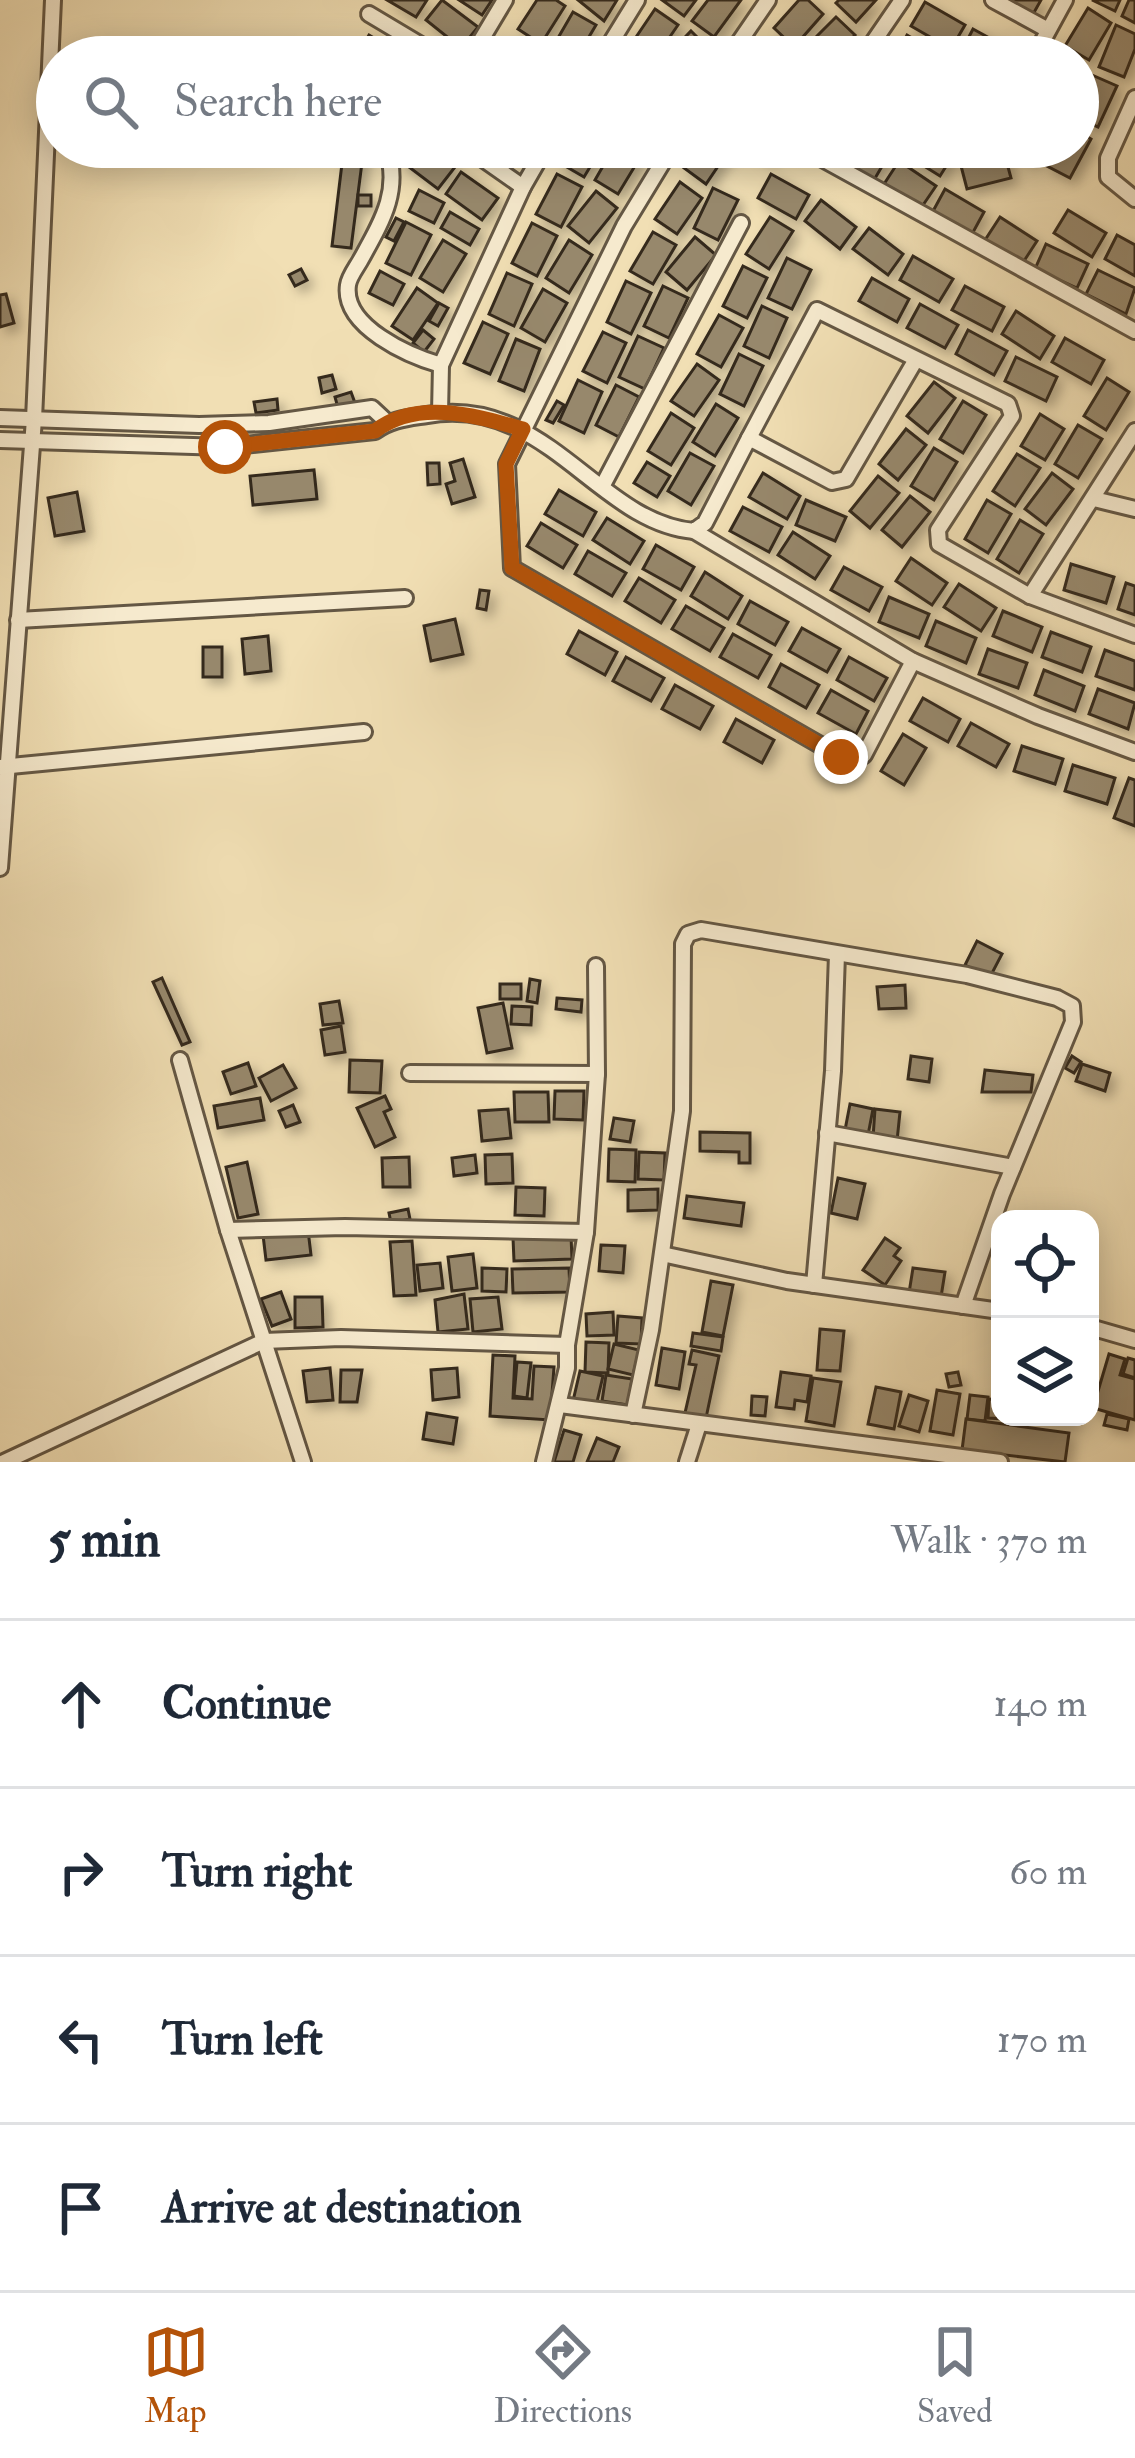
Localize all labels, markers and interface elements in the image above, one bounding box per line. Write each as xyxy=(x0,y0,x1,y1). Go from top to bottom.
search box xyxy=(36,36,1099,168)
icon: search xyxy=(78,69,144,135)
text: Search here xyxy=(174,74,382,130)
route start xyxy=(198,420,252,474)
route end xyxy=(814,730,868,784)
map controls xyxy=(991,1210,1099,1426)
button: locate xyxy=(991,1210,1099,1318)
button: layers xyxy=(991,1318,1099,1426)
text: 5 min xyxy=(48,1508,161,1572)
text: Walk · 370 m xyxy=(891,1516,1087,1565)
icon: ahead xyxy=(48,1671,114,1737)
text: Continue xyxy=(162,1676,331,1732)
text: 140 m xyxy=(994,1679,1087,1728)
icon: right xyxy=(48,1839,114,1905)
text: Turn right xyxy=(162,1844,352,1900)
text: 60 m xyxy=(1009,1847,1087,1896)
icon: left xyxy=(48,2007,114,2073)
text: Turn left xyxy=(162,2012,323,2068)
text: 170 m xyxy=(997,2015,1087,2064)
icon: arrive xyxy=(48,2175,114,2241)
text: Arrive at destination xyxy=(162,2180,522,2236)
tab: Map xyxy=(143,2319,209,2432)
tab: Directions xyxy=(494,2319,632,2432)
tab: Saved xyxy=(917,2319,992,2432)

